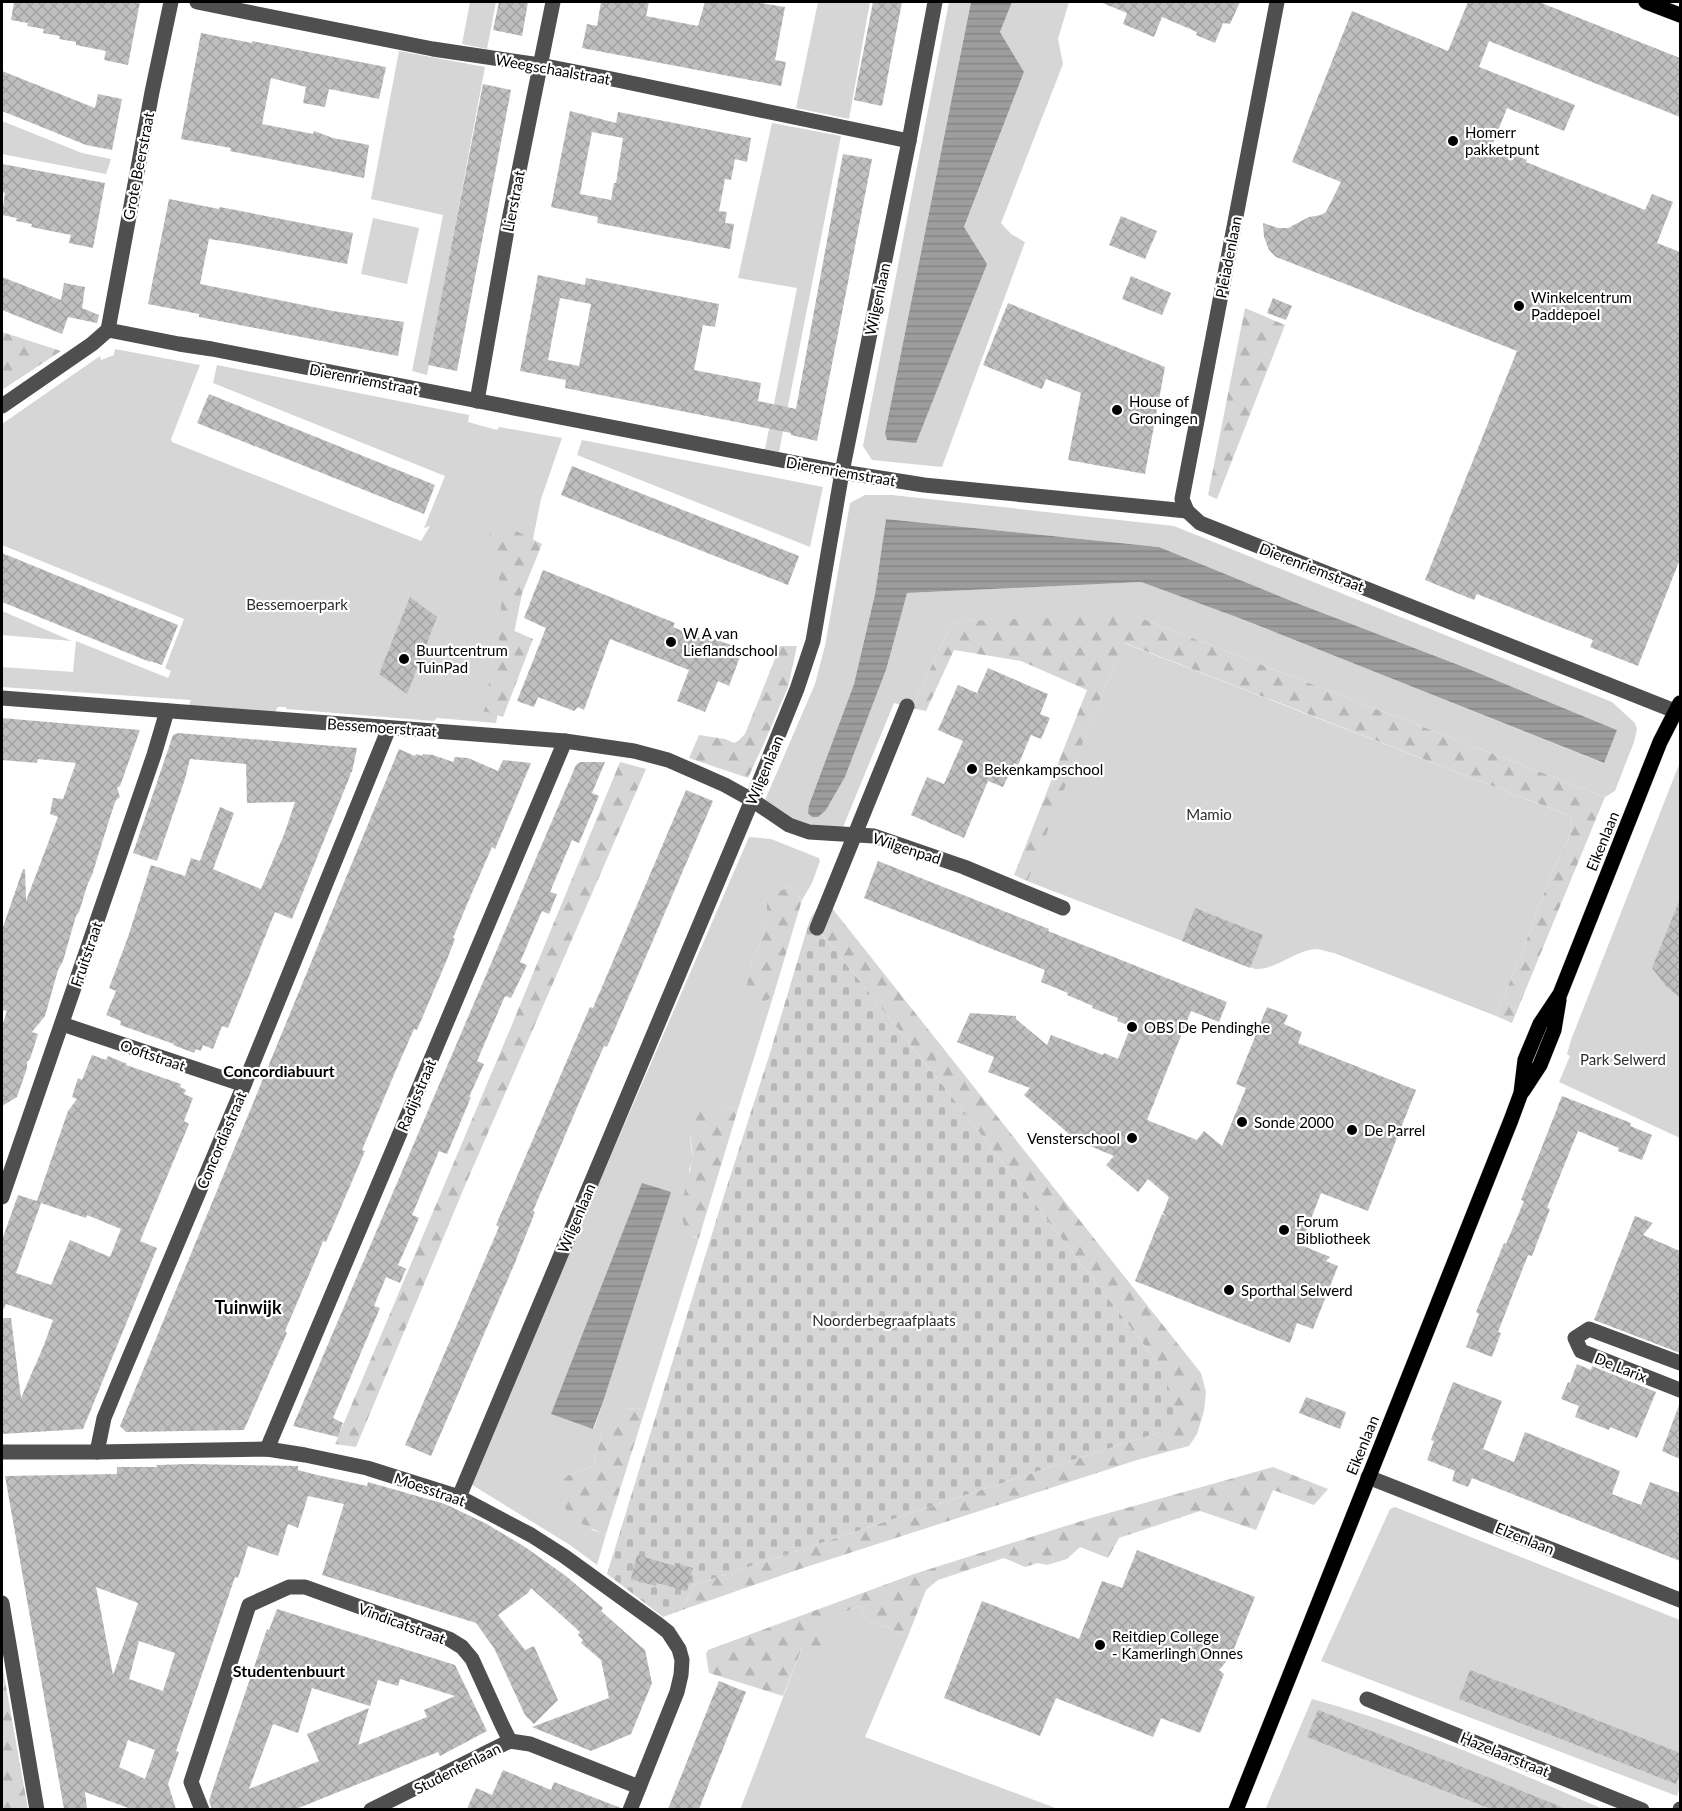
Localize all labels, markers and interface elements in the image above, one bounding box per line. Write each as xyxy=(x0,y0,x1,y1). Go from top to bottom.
street label: Weegschaalstraat xyxy=(494,50,612,88)
street label: Grote Beerstraat xyxy=(119,110,157,222)
place label: Homerr pakketpunt xyxy=(1465,123,1540,158)
marker: Homerr pakketpunt xyxy=(1446,134,1460,148)
street label: Lierstraat xyxy=(498,168,528,233)
street label: Pleiadenlaan xyxy=(1211,215,1245,299)
street label: Wilgenlaan xyxy=(861,261,893,337)
place label: Winkelcentrum Paddepoel xyxy=(1531,288,1632,323)
marker: Winkelcentrum Paddepoel xyxy=(1512,299,1526,313)
street label: Dierenriemstraat xyxy=(308,360,421,399)
place label: House of Groningen xyxy=(1129,392,1198,427)
marker: House of Groningen xyxy=(1110,403,1124,417)
street label: Dierenriemstraat xyxy=(785,453,898,490)
street label: Dierenriemstraat xyxy=(1257,539,1368,596)
park label: Bessemoerpark xyxy=(246,595,348,613)
place label: W A van Lieflandschool xyxy=(683,624,778,659)
marker: W A van Lieflandschool xyxy=(664,635,678,649)
place label: Buurtcentrum TuinPad xyxy=(416,641,508,676)
marker: Buurtcentrum TuinPad xyxy=(397,652,411,666)
street label: Bessemoerstraat xyxy=(327,714,438,740)
street label: Wilgenlaan xyxy=(741,733,787,807)
place label: Bekenkampschool xyxy=(984,760,1103,778)
marker: Bekenkampschool xyxy=(965,762,979,776)
park label: Mamio xyxy=(1186,805,1232,823)
street label: Eikenlaan xyxy=(1582,809,1622,873)
street label: Wilgenpad xyxy=(871,828,943,868)
street label: Fruitstraat xyxy=(66,918,106,989)
place label: OBS De Pendinghe xyxy=(1144,1018,1270,1036)
marker: OBS De Pendinghe xyxy=(1125,1020,1139,1034)
street label: Ooftstraat xyxy=(118,1035,189,1075)
park label: Park Selwerd xyxy=(1580,1050,1666,1068)
street label: Radijsstraat xyxy=(393,1056,439,1134)
district label: Concordiabuurt xyxy=(223,1061,335,1080)
street label: Concordiastraat xyxy=(192,1088,250,1192)
place label: Sonde 2000 xyxy=(1254,1113,1334,1131)
marker: Sonde 2000 xyxy=(1235,1115,1249,1129)
place label: De Parrel xyxy=(1364,1121,1425,1139)
marker: De Parrel xyxy=(1345,1123,1359,1137)
place label: Vensterschool xyxy=(1027,1129,1120,1147)
marker: Vensterschool xyxy=(1125,1131,1139,1145)
street label: Wilgenlaan xyxy=(553,1181,599,1255)
place label: Forum Bibliotheek xyxy=(1296,1212,1371,1247)
marker: Forum Bibliotheek xyxy=(1277,1223,1291,1237)
place label: Sporthal Selwerd xyxy=(1241,1281,1353,1299)
marker: Sporthal Selwerd xyxy=(1222,1283,1236,1297)
district label: Tuinwijk xyxy=(214,1296,282,1318)
park label: Noorderbegraafplaats xyxy=(812,1311,956,1329)
street label: De Larix xyxy=(1592,1348,1650,1386)
street label: Eikenlaan xyxy=(1342,1413,1382,1477)
street label: Moesstraat xyxy=(392,1468,469,1510)
street label: Elzenlaan xyxy=(1493,1518,1557,1558)
street label: Vindicatstraat xyxy=(356,1599,449,1647)
place label: Reitdiep College - Kamerlingh Onnes xyxy=(1112,1627,1243,1662)
marker: Reitdiep College - Kamerlingh Onnes xyxy=(1093,1638,1107,1652)
district label: Studentenbuurt xyxy=(233,1661,345,1680)
street label: Hazelaarstraat xyxy=(1458,1728,1553,1780)
street label: Studentenlaan xyxy=(411,1739,503,1797)

